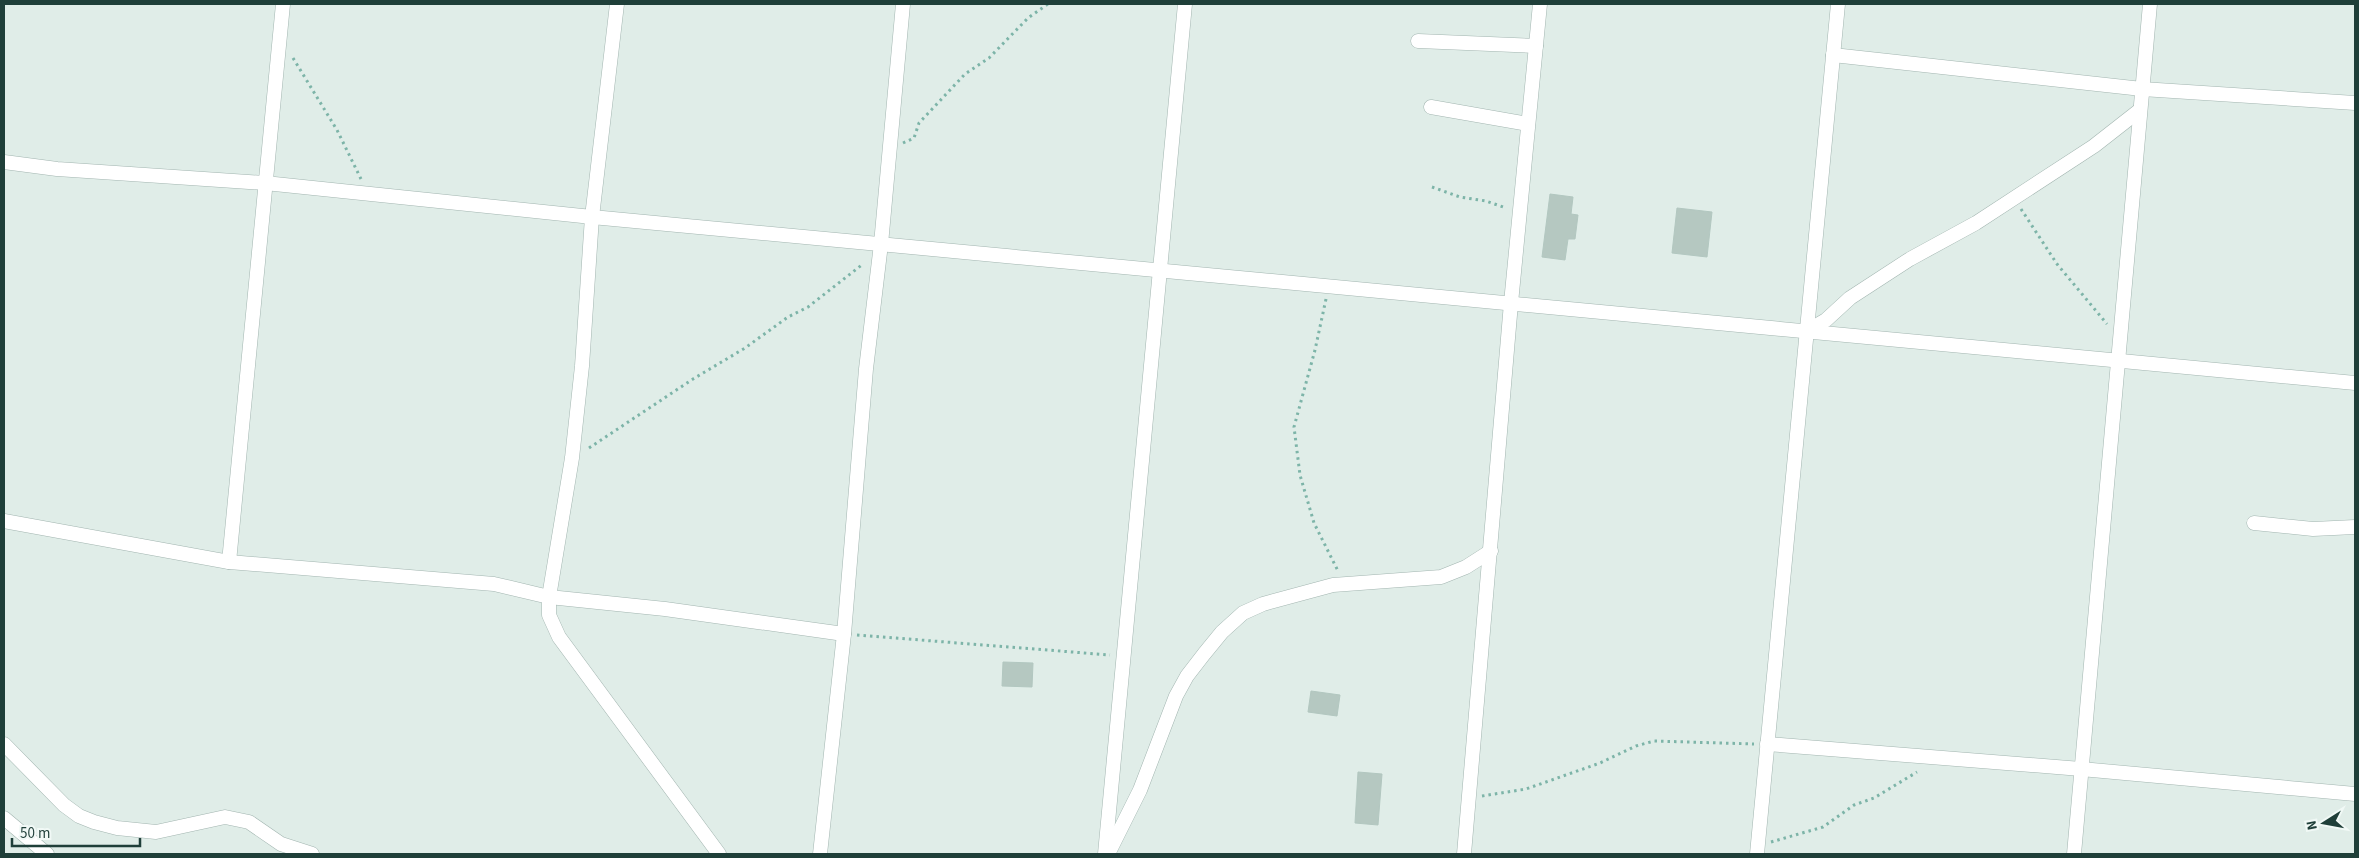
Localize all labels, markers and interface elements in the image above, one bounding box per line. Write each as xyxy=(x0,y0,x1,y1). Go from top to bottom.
north arrow xyxy=(2299,798,2349,848)
scale bar xyxy=(12,816,140,848)
text: N xyxy=(2302,819,2323,832)
text: 50 m xyxy=(20,823,50,844)

